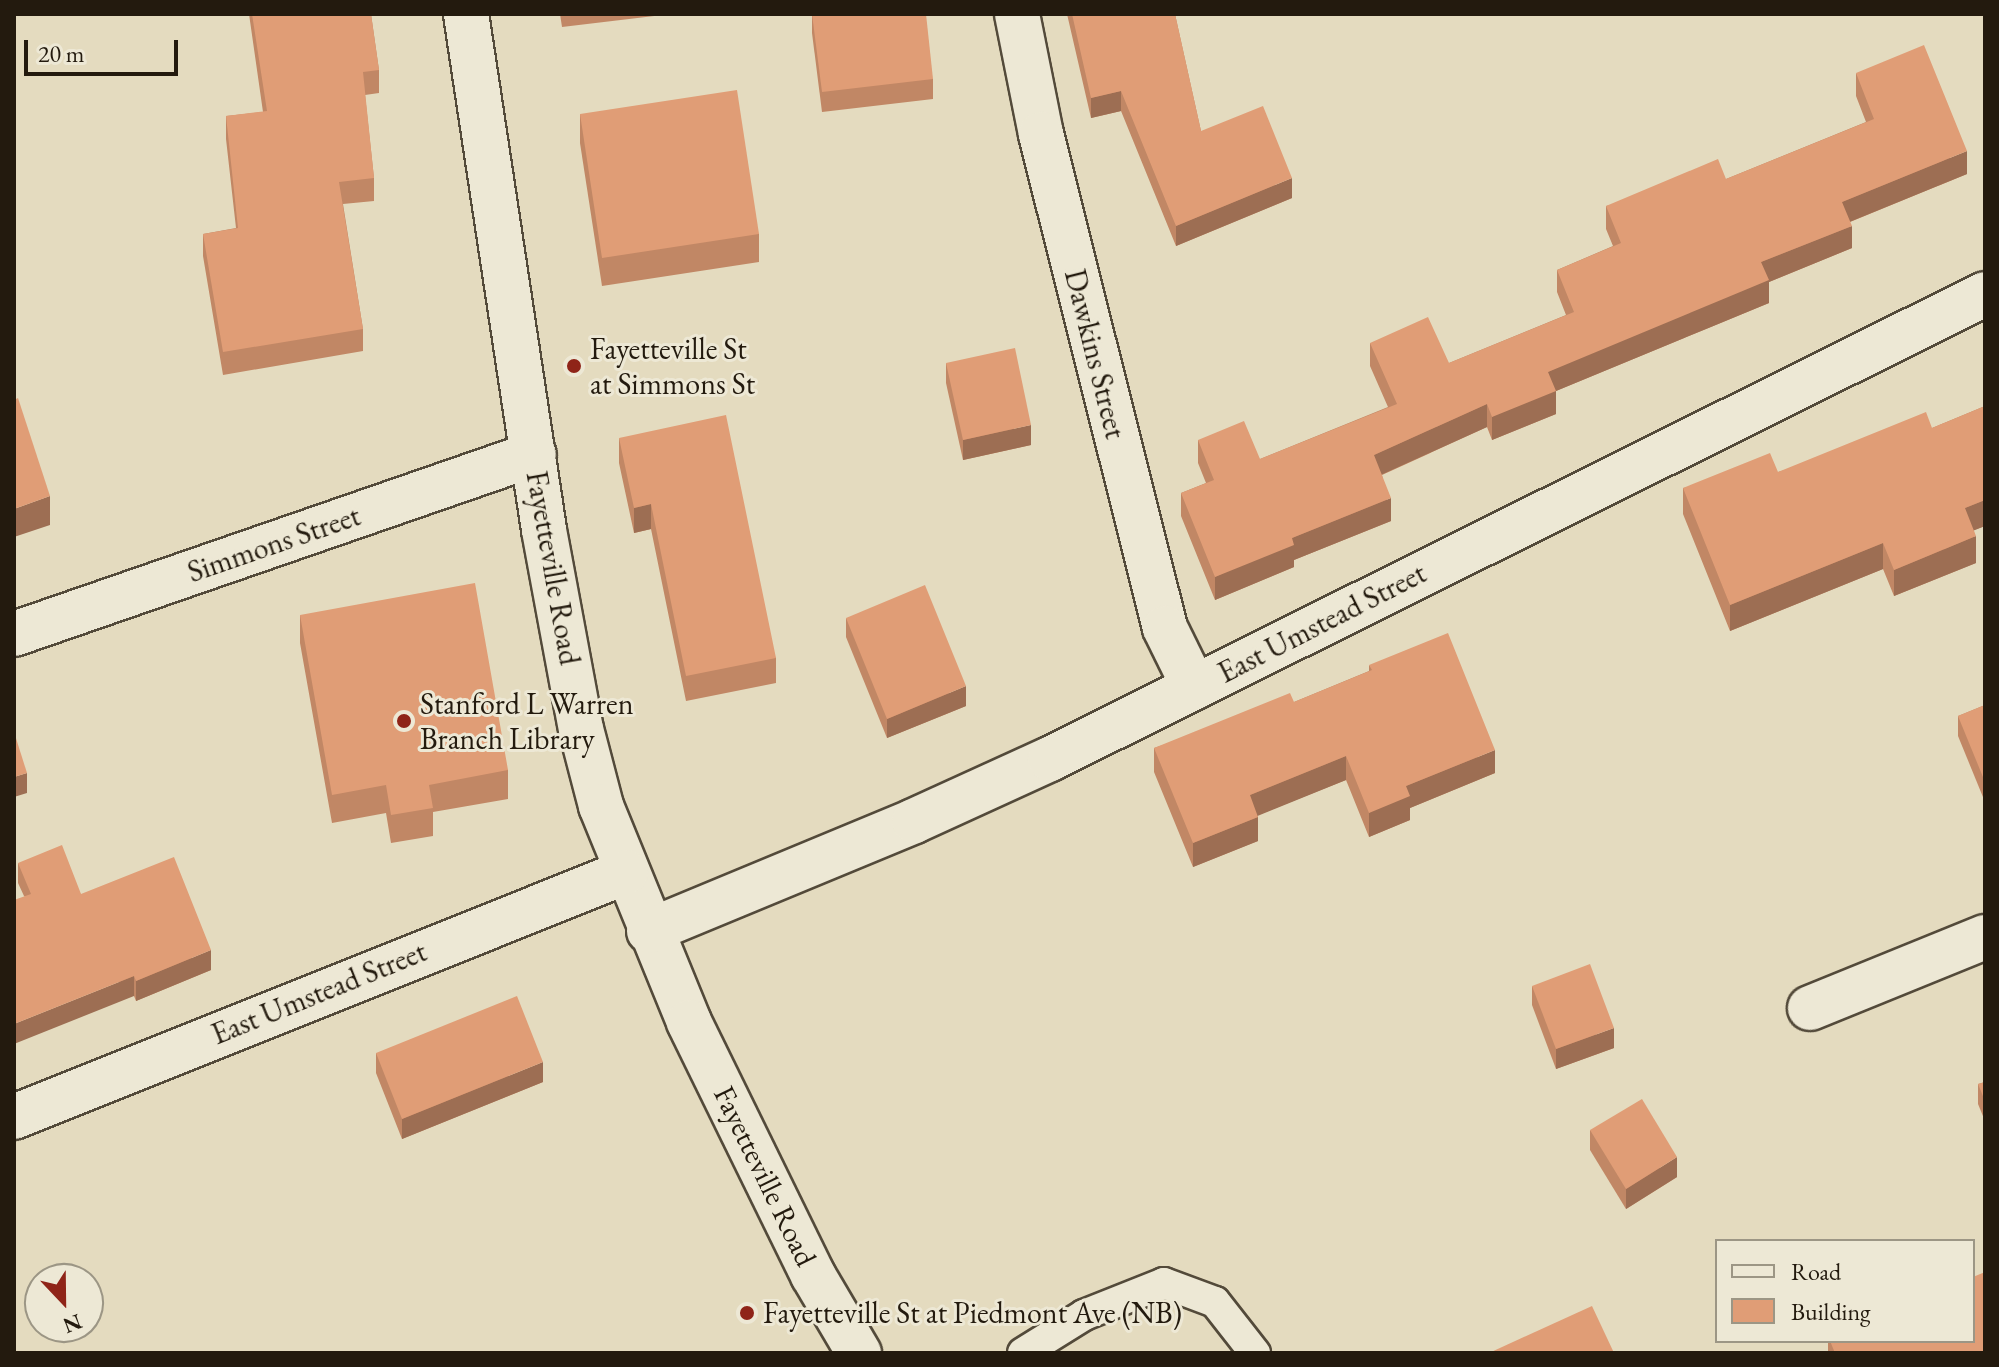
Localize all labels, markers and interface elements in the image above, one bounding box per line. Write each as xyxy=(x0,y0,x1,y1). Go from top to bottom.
scale bar xyxy=(28,24,182,74)
text: 20 m xyxy=(38,38,85,69)
street label: Dawkins Street xyxy=(1057,266,1133,442)
place label: Fayetteville St at Simmons St xyxy=(590,331,755,402)
marker: Fayetteville St at Simmons St xyxy=(565,357,583,375)
street label: Fayetteville Road xyxy=(518,468,588,668)
street label: Simmons Street xyxy=(183,498,365,590)
street label: East Umstead Street xyxy=(1212,555,1432,691)
place label: Stanford L Warren Branch Library xyxy=(420,686,634,756)
marker: Stanford L Warren Branch Library xyxy=(395,712,413,730)
street label: East Umstead Street xyxy=(206,933,432,1053)
street label: Fayetteville Road xyxy=(706,1080,824,1272)
legend xyxy=(1715,1239,1975,1343)
text: Road xyxy=(1791,1256,1841,1287)
north arrow xyxy=(24,1263,104,1343)
place label: Fayetteville St at Piedmont Ave (NB) xyxy=(763,1295,1182,1331)
text: Building xyxy=(1791,1296,1871,1327)
marker: Fayetteville St at Piedmont Ave (NB) xyxy=(738,1304,756,1322)
text: N xyxy=(59,1307,86,1341)

